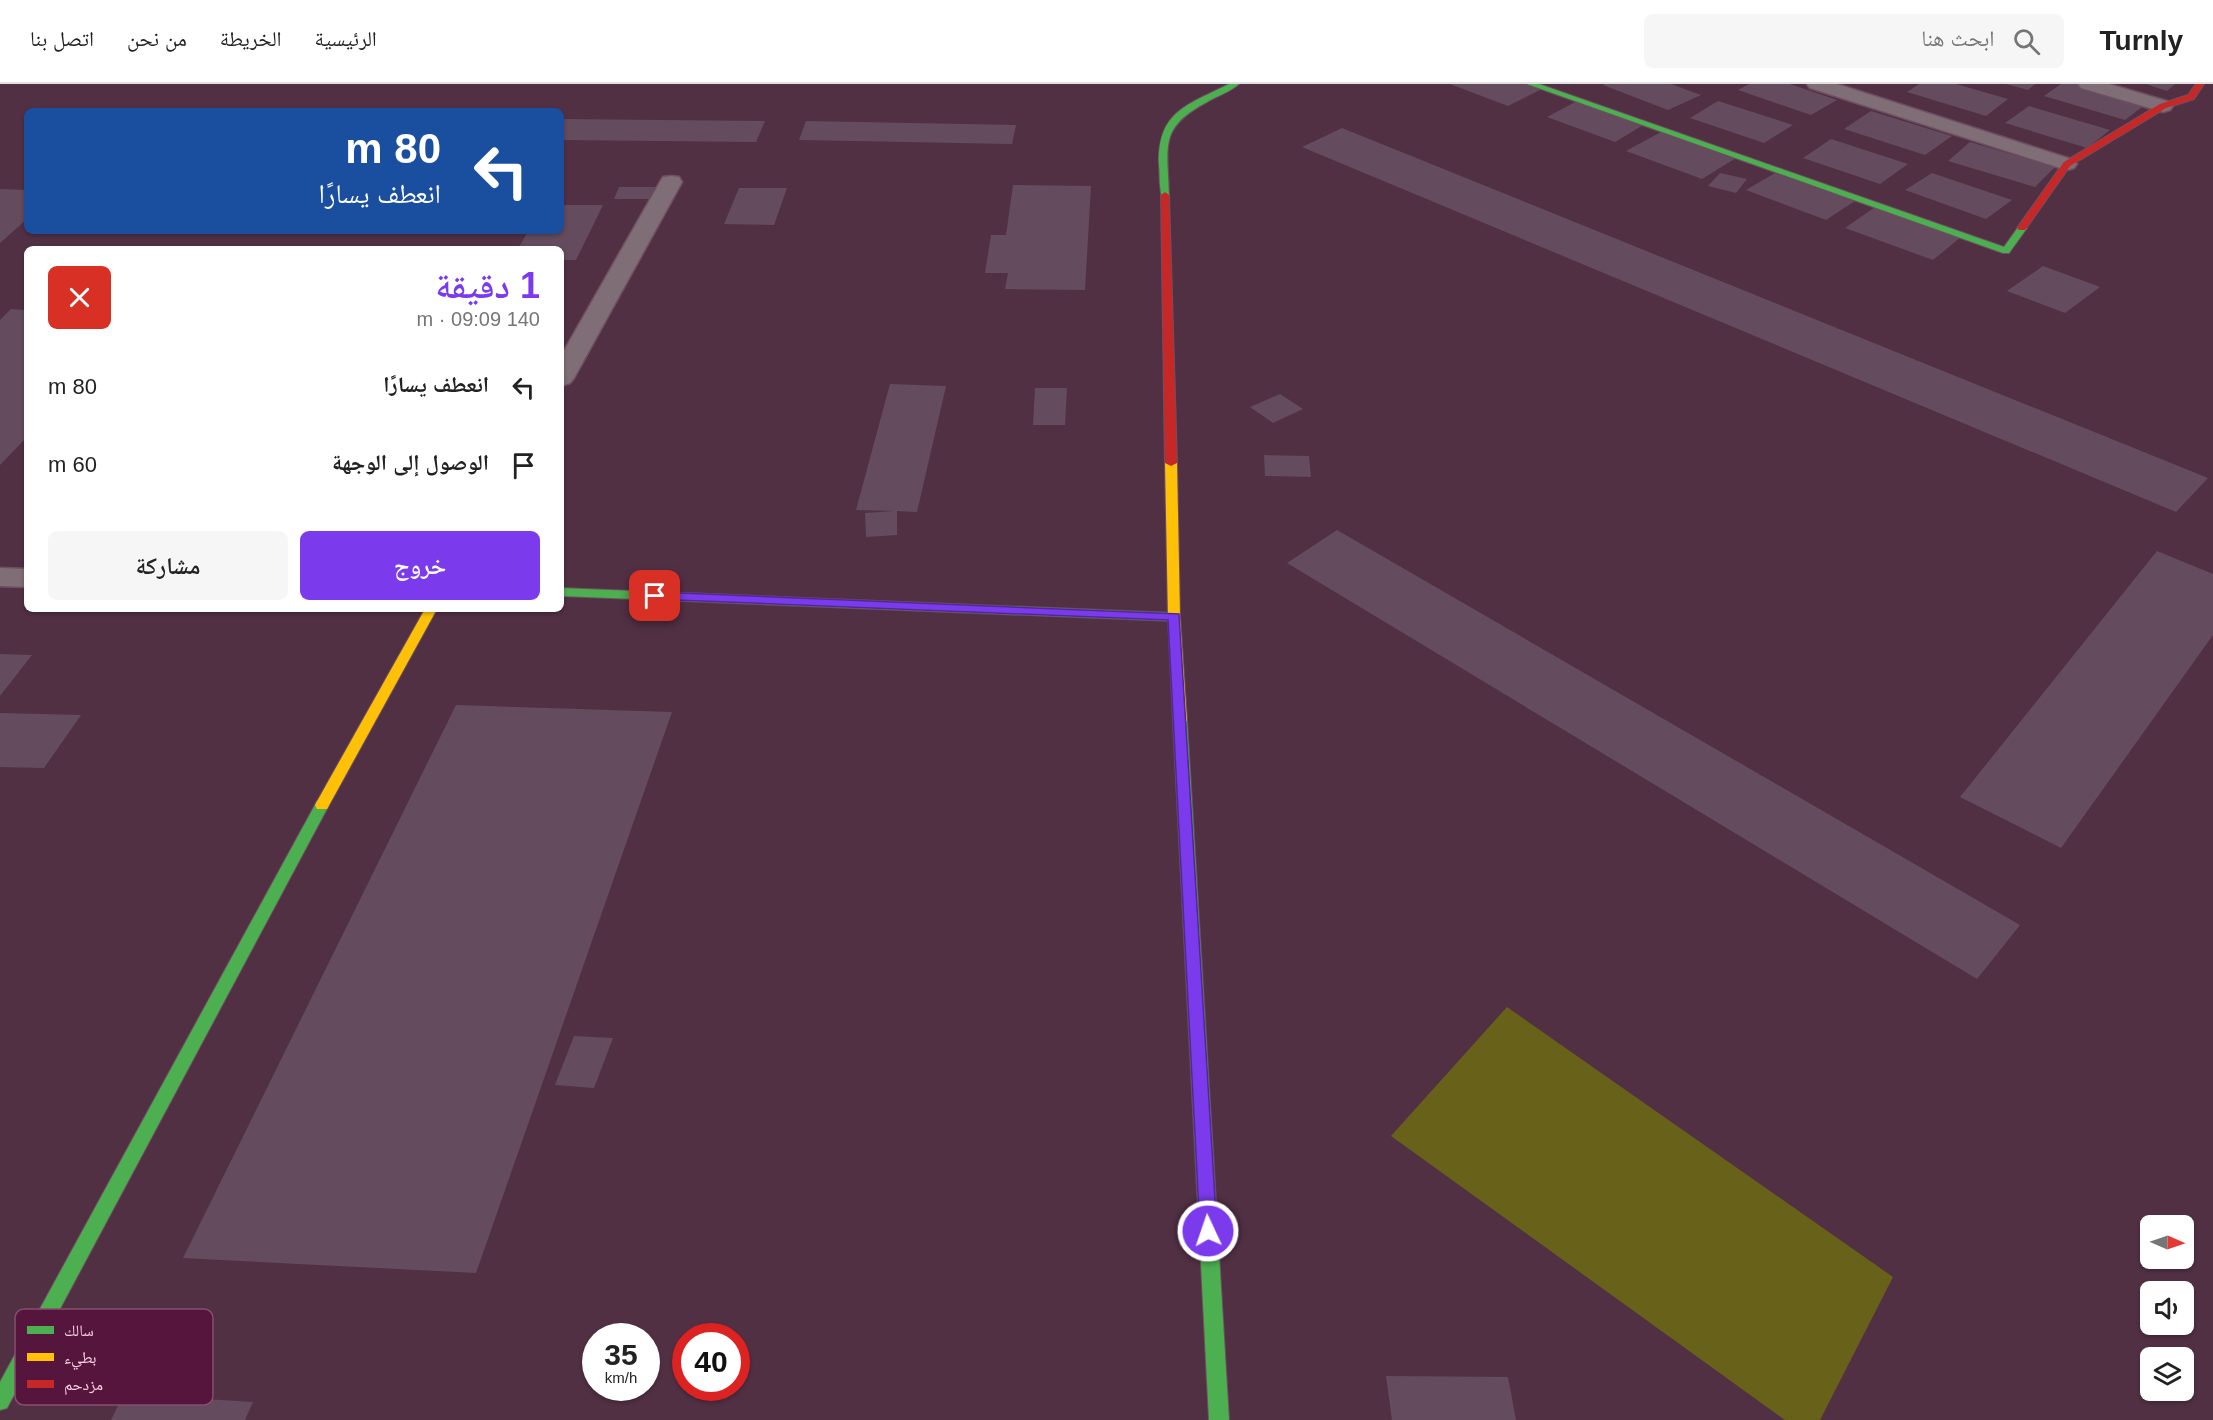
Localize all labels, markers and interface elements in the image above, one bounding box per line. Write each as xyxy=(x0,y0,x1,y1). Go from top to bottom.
search box xyxy=(1644,14,2064,68)
icon: search xyxy=(2010,25,2043,58)
text: Turnly xyxy=(2100,25,2183,56)
text: ابحث هنا xyxy=(1921,26,1995,51)
text: اتصل بنا xyxy=(30,27,94,50)
text: من نحن xyxy=(127,27,187,50)
text: الخريطة xyxy=(220,27,282,50)
text: الرئيسية xyxy=(315,27,377,50)
text: 80 m xyxy=(345,125,441,172)
icon: left xyxy=(462,132,540,210)
text: انعطف يسارًا xyxy=(319,179,441,209)
text: 1 دقيقة xyxy=(435,265,540,306)
button: close xyxy=(48,266,111,329)
text: 140 m · 09:09 xyxy=(417,308,540,330)
icon: left xyxy=(507,371,540,404)
text: انعطف يسارًا xyxy=(383,372,489,397)
text: 80 m xyxy=(48,374,97,399)
icon: arrive xyxy=(507,449,540,482)
text: الوصول إلى الوجهة xyxy=(332,450,489,475)
text: 60 m xyxy=(48,452,97,477)
button: مشاركة xyxy=(48,531,288,600)
button: خروج xyxy=(300,531,540,600)
pin xyxy=(629,570,680,621)
icon: arrive xyxy=(638,579,671,612)
position arrow xyxy=(1176,1199,1240,1263)
north arrow xyxy=(2140,1215,2194,1269)
map controls xyxy=(2140,1215,2194,1401)
button: sound xyxy=(2140,1281,2194,1335)
legend xyxy=(15,1309,213,1405)
text: سالك xyxy=(64,1322,94,1339)
speed limit sign: 40 xyxy=(672,1323,750,1401)
text: 35 xyxy=(604,1338,638,1371)
button: layers xyxy=(2140,1347,2194,1401)
text: بطيء xyxy=(64,1349,96,1370)
text: km/h xyxy=(605,1369,637,1386)
text: مزدحم xyxy=(64,1376,103,1395)

